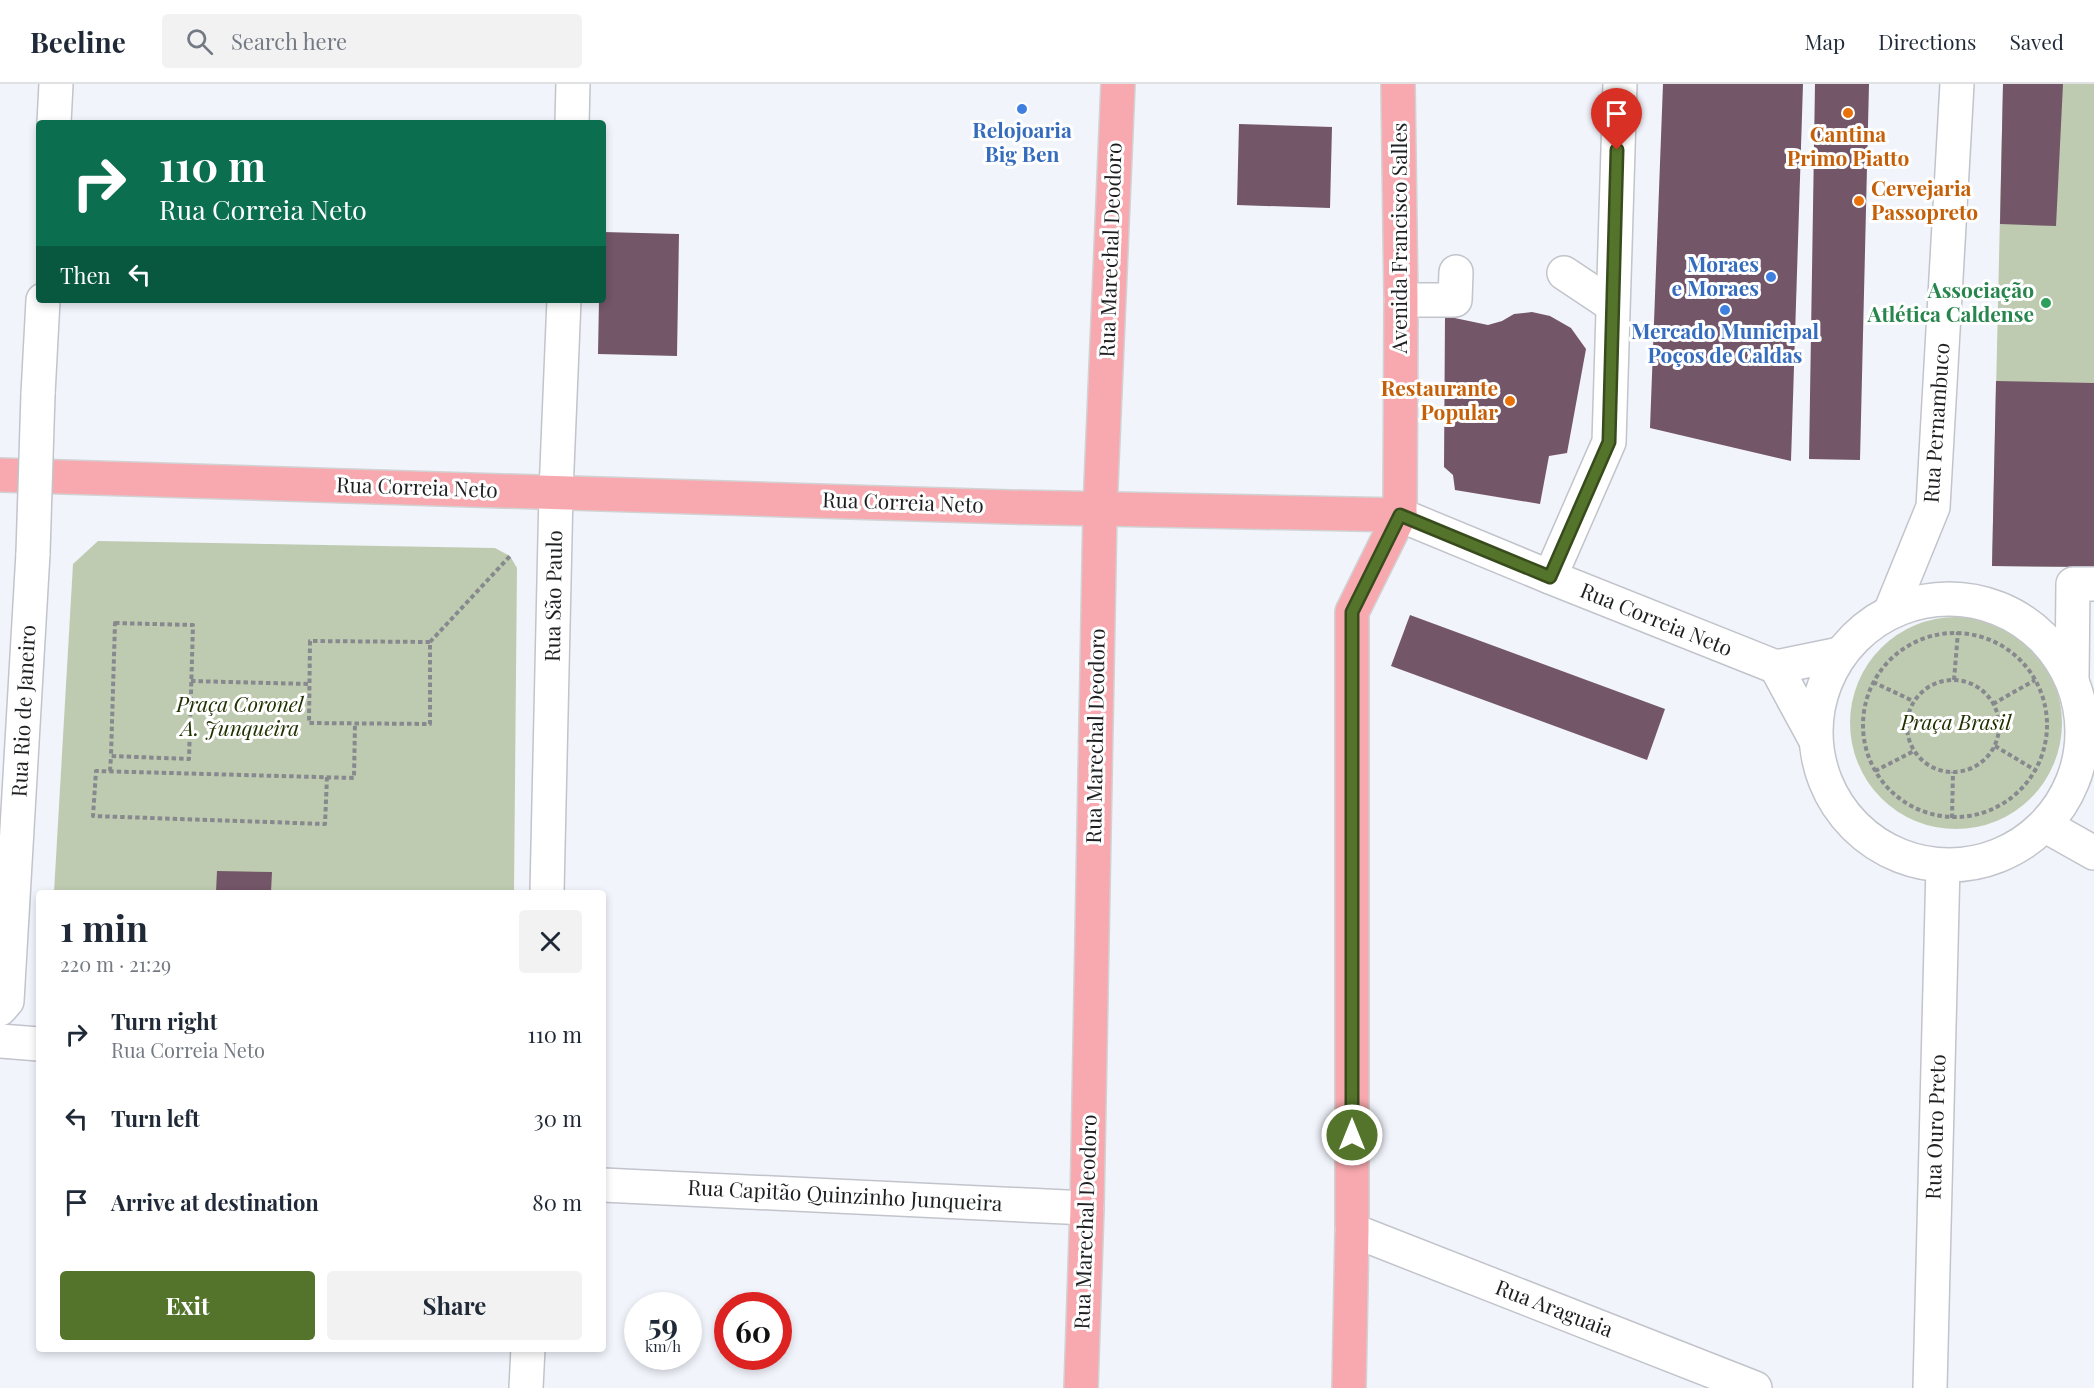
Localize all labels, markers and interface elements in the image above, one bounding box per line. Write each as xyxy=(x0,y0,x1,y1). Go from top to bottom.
search box xyxy=(162,14,582,68)
text: Beeline xyxy=(30,23,126,60)
icon: search xyxy=(183,25,216,58)
text: Search here xyxy=(231,26,347,56)
text: Map xyxy=(1804,27,1845,55)
text: Directions xyxy=(1878,27,1976,55)
text: Saved xyxy=(2009,27,2064,55)
pin xyxy=(1591,88,1642,150)
icon: arrive xyxy=(1600,97,1633,130)
marker: Relojoaria Big Ben xyxy=(1015,102,1029,116)
marker: Cantina Primo Piatto xyxy=(1841,106,1855,120)
place label: Relojoaria Big Ben xyxy=(972,115,1072,167)
place label: Cantina Primo Piatto xyxy=(1787,119,1909,171)
street label: Avenida Francisco Salles xyxy=(1384,123,1412,354)
text: 110 m xyxy=(159,137,266,193)
street label: Rua Marechal Deodoro xyxy=(1091,142,1127,358)
icon: right xyxy=(60,144,138,222)
place label: Cervejaria Passopreto xyxy=(1871,173,1978,225)
text: Rua Correia Neto xyxy=(159,191,367,227)
marker: Cervejaria Passopreto xyxy=(1852,194,1866,208)
place label: Moraes e Moraes xyxy=(1672,249,1759,301)
icon: left xyxy=(123,258,156,291)
text: Then xyxy=(60,260,111,290)
marker: Moraes e Moraes xyxy=(1764,270,1778,284)
place label: Associação Atlética Caldense xyxy=(1866,275,2034,327)
marker: Associação Atlética Caldense xyxy=(2039,296,2053,310)
marker: Mercado Municipal Poços de Caldas xyxy=(1718,303,1732,317)
place label: Mercado Municipal Poços de Caldas xyxy=(1631,316,1820,368)
street label: Rua Pernambuco xyxy=(1915,342,1955,504)
place label: Restaurante Popular xyxy=(1381,373,1498,425)
marker: Restaurante Popular xyxy=(1503,394,1517,408)
street label: Rua Correia Neto xyxy=(336,469,498,503)
street label: Rua Correia Neto xyxy=(822,484,984,518)
street label: Rua São Paulo xyxy=(537,530,567,662)
street label: Rua Correia Neto xyxy=(1577,575,1737,661)
street label: Rua Rio de Janeiro xyxy=(4,624,40,798)
street label: Rua Marechal Deodoro xyxy=(1078,628,1110,844)
park label: Praça Coronel A. Junqueira xyxy=(175,689,305,741)
park label: Praça Brasil xyxy=(1900,707,2012,735)
text: 1 min xyxy=(60,903,148,951)
button: close xyxy=(519,910,582,973)
text: 220 m · 21:29 xyxy=(60,950,171,977)
text: Turn right xyxy=(111,1006,217,1036)
icon: right xyxy=(60,1018,93,1051)
text: 110 m xyxy=(528,1019,582,1049)
text: Rua Correia Neto xyxy=(111,1036,265,1063)
street label: Rua Ouro Preto xyxy=(1917,1054,1951,1200)
icon: left xyxy=(60,1102,93,1135)
text: Turn left xyxy=(111,1103,200,1133)
text: 30 m xyxy=(534,1103,582,1133)
position arrow xyxy=(1320,1103,1384,1167)
street label: Rua Marechal Deodoro xyxy=(1066,1114,1102,1330)
street label: Rua Capitão Quinzinho Junqueira xyxy=(687,1172,1004,1216)
icon: arrive xyxy=(60,1186,93,1219)
text: Arrive at destination xyxy=(111,1187,319,1217)
text: 80 m xyxy=(532,1187,582,1217)
button: Exit xyxy=(60,1271,315,1340)
button: Share xyxy=(327,1271,582,1340)
street label: Rua Araguaia xyxy=(1492,1272,1618,1343)
speed limit sign: 60 xyxy=(714,1292,792,1370)
text: 59 xyxy=(648,1304,678,1344)
text: km/h xyxy=(645,1336,681,1356)

